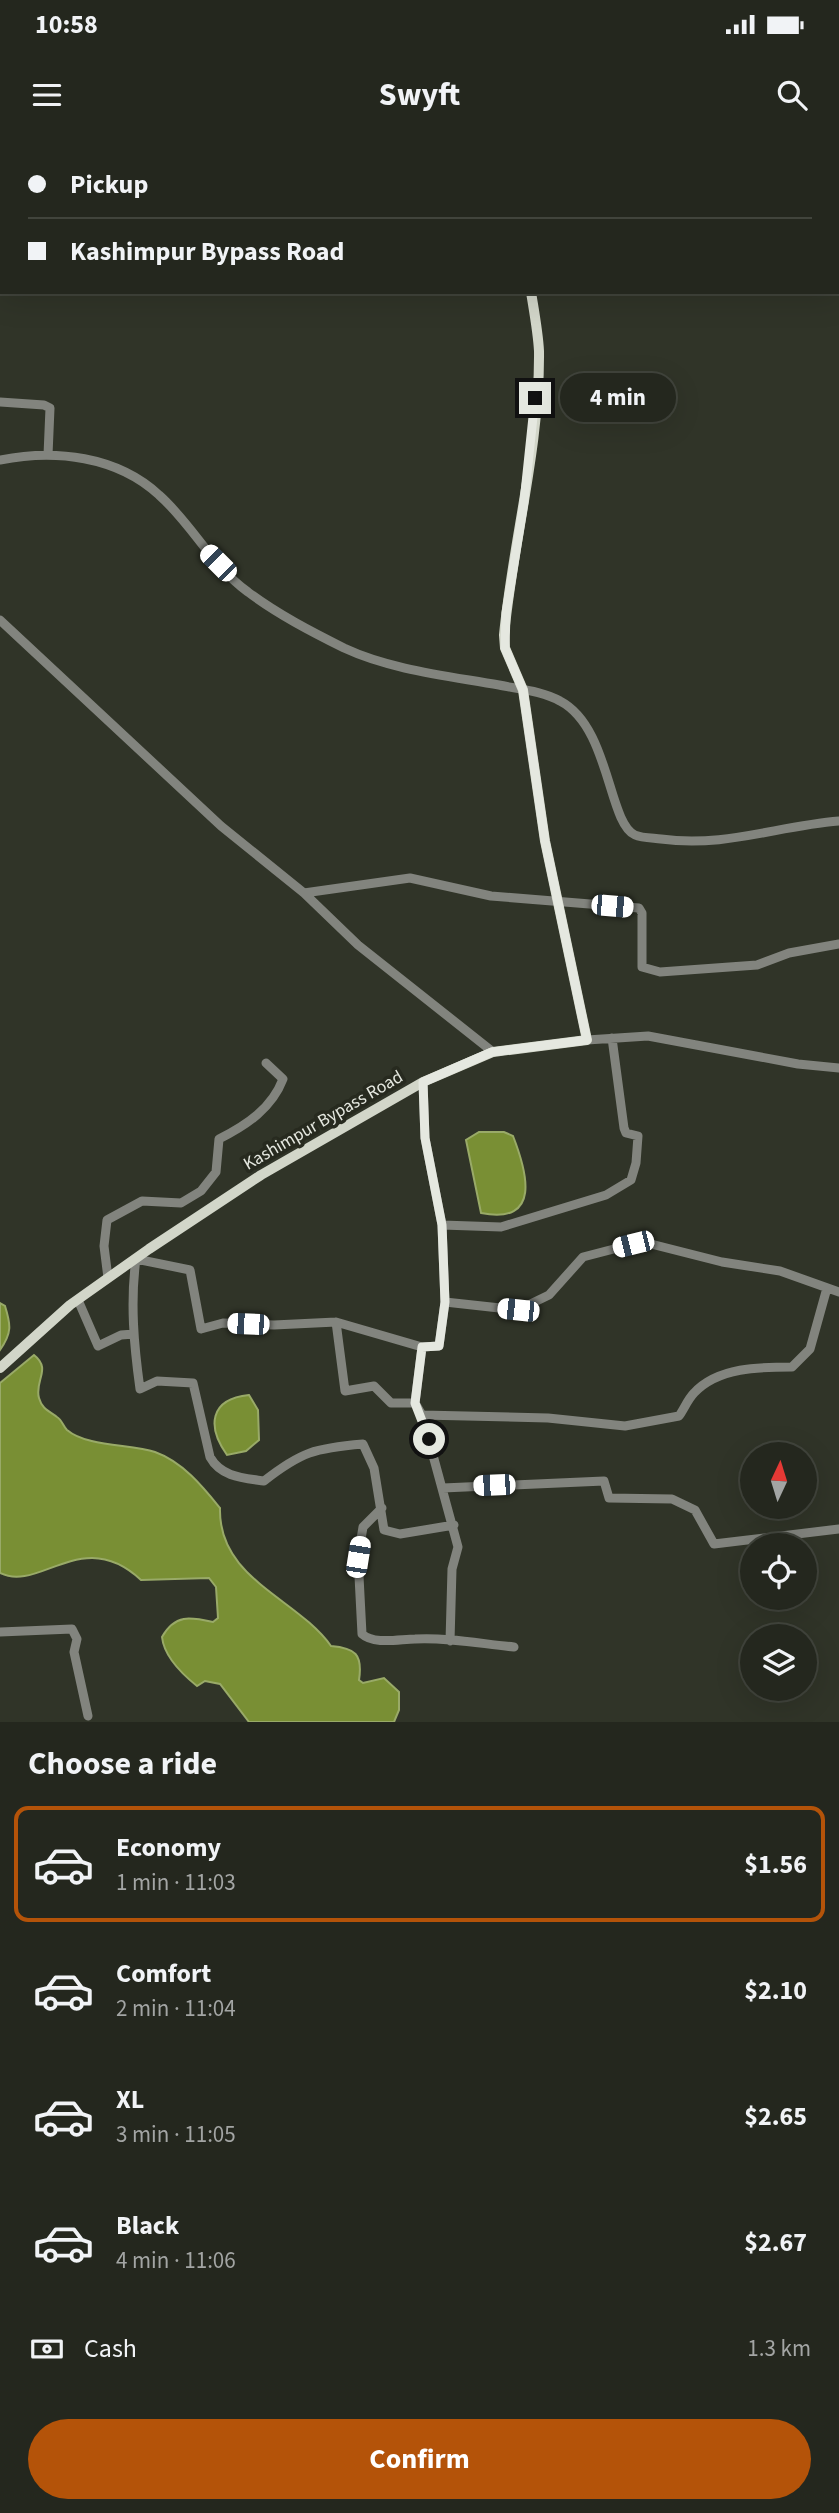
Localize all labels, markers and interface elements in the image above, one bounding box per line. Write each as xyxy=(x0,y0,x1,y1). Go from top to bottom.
text: 10:58 xyxy=(35,6,98,43)
text: Swyft xyxy=(379,72,460,118)
icon: menu xyxy=(28,76,66,114)
icon: search xyxy=(773,76,811,114)
text: Pickup xyxy=(70,166,148,203)
text: Kashimpur Bypass Road xyxy=(70,233,344,270)
callout: 4 min xyxy=(560,373,675,422)
text: 4 min xyxy=(590,381,646,414)
route end xyxy=(519,382,551,414)
car xyxy=(196,541,241,585)
car xyxy=(591,894,634,918)
street label: Kashimpur Bypass Road xyxy=(239,1064,408,1176)
car xyxy=(611,1229,656,1259)
car xyxy=(497,1297,540,1323)
car xyxy=(227,1313,270,1335)
route start xyxy=(413,1423,445,1455)
north arrow xyxy=(740,1442,817,1519)
map controls xyxy=(740,1442,817,1701)
car xyxy=(473,1474,516,1496)
button: locate xyxy=(740,1533,817,1610)
car xyxy=(345,1535,372,1579)
button: layers xyxy=(740,1624,817,1701)
text: Choose a ride xyxy=(28,1741,217,1787)
text: Economy xyxy=(116,1829,221,1866)
icon: car xyxy=(32,1833,95,1896)
text: $1.56 xyxy=(744,1846,807,1883)
text: 1 min · 11:03 xyxy=(116,1866,236,1899)
text: Comfort xyxy=(116,1955,211,1992)
icon: car xyxy=(32,1959,95,2022)
text: $2.10 xyxy=(744,1972,807,2009)
text: 2 min · 11:04 xyxy=(116,1992,236,2025)
text: XL xyxy=(116,2081,144,2118)
icon: car xyxy=(32,2085,95,2148)
text: $2.65 xyxy=(744,2098,807,2135)
text: 3 min · 11:05 xyxy=(116,2118,236,2151)
text: Black xyxy=(116,2207,179,2244)
icon: car xyxy=(32,2211,95,2274)
text: $2.67 xyxy=(744,2224,807,2261)
text: 4 min · 11:06 xyxy=(116,2244,236,2277)
icon: cash xyxy=(28,2330,66,2368)
text: Cash xyxy=(84,2330,137,2367)
text: 1.3 km xyxy=(747,2332,811,2365)
button: Confirm xyxy=(28,2419,811,2499)

